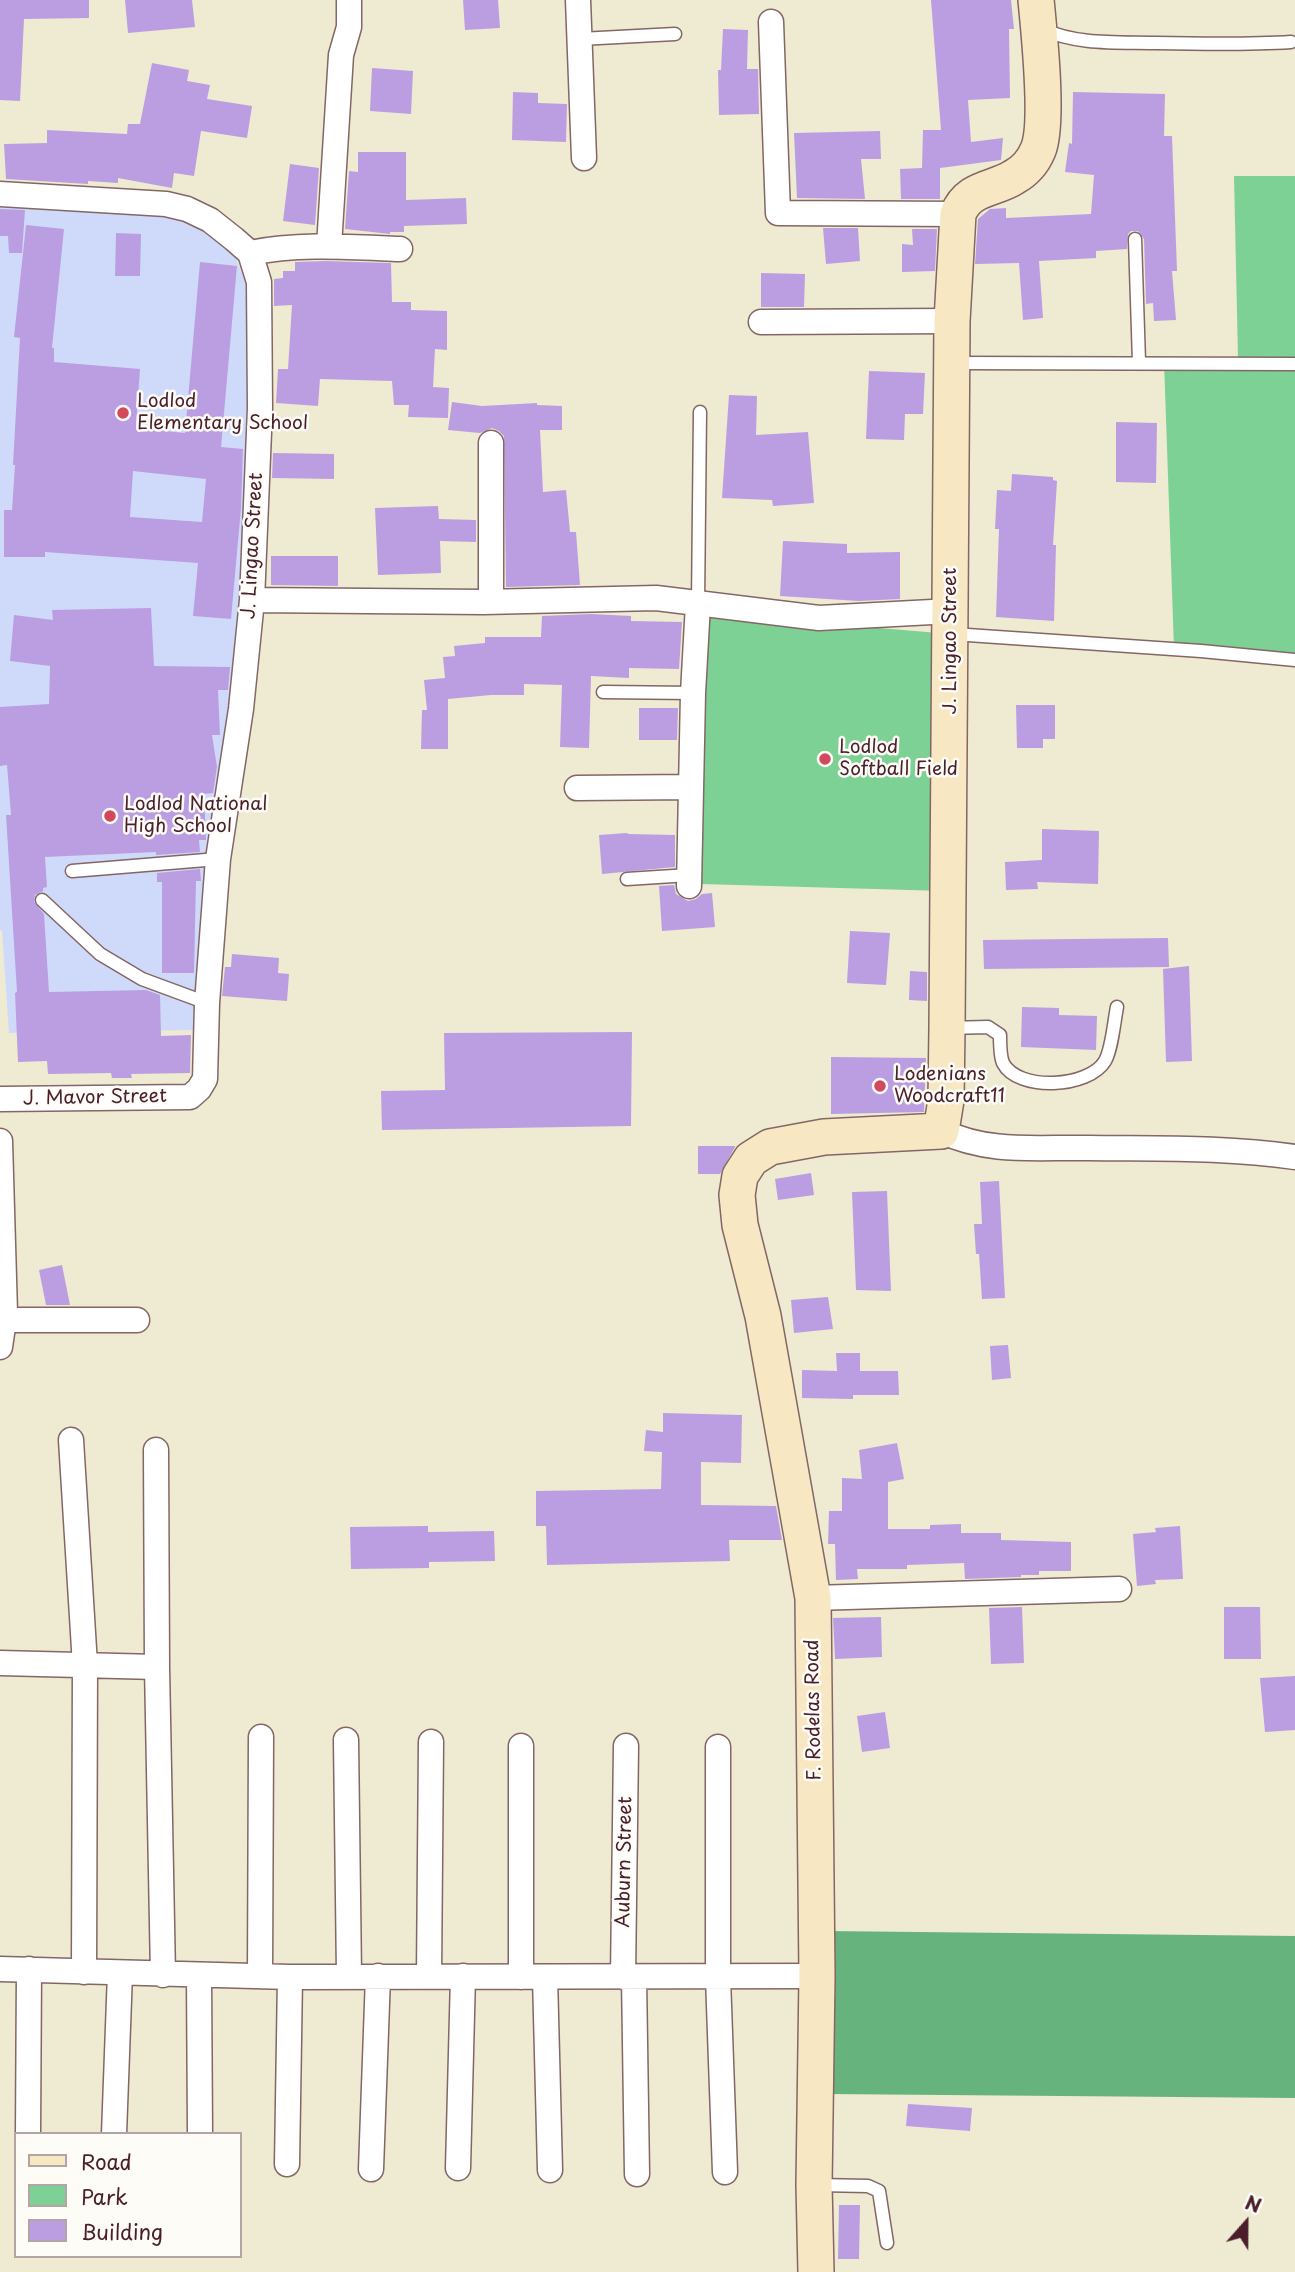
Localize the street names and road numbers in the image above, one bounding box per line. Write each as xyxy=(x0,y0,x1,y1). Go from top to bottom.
street label: J. Lingao Street xyxy=(238,472,268,620)
street label: J. Lingao Street xyxy=(940,568,962,714)
street label: J. Mavor Street xyxy=(23,1085,167,1111)
street label: F. Rodelas Road xyxy=(801,1639,827,1781)
street label: Auburn Street xyxy=(612,1796,638,1928)

